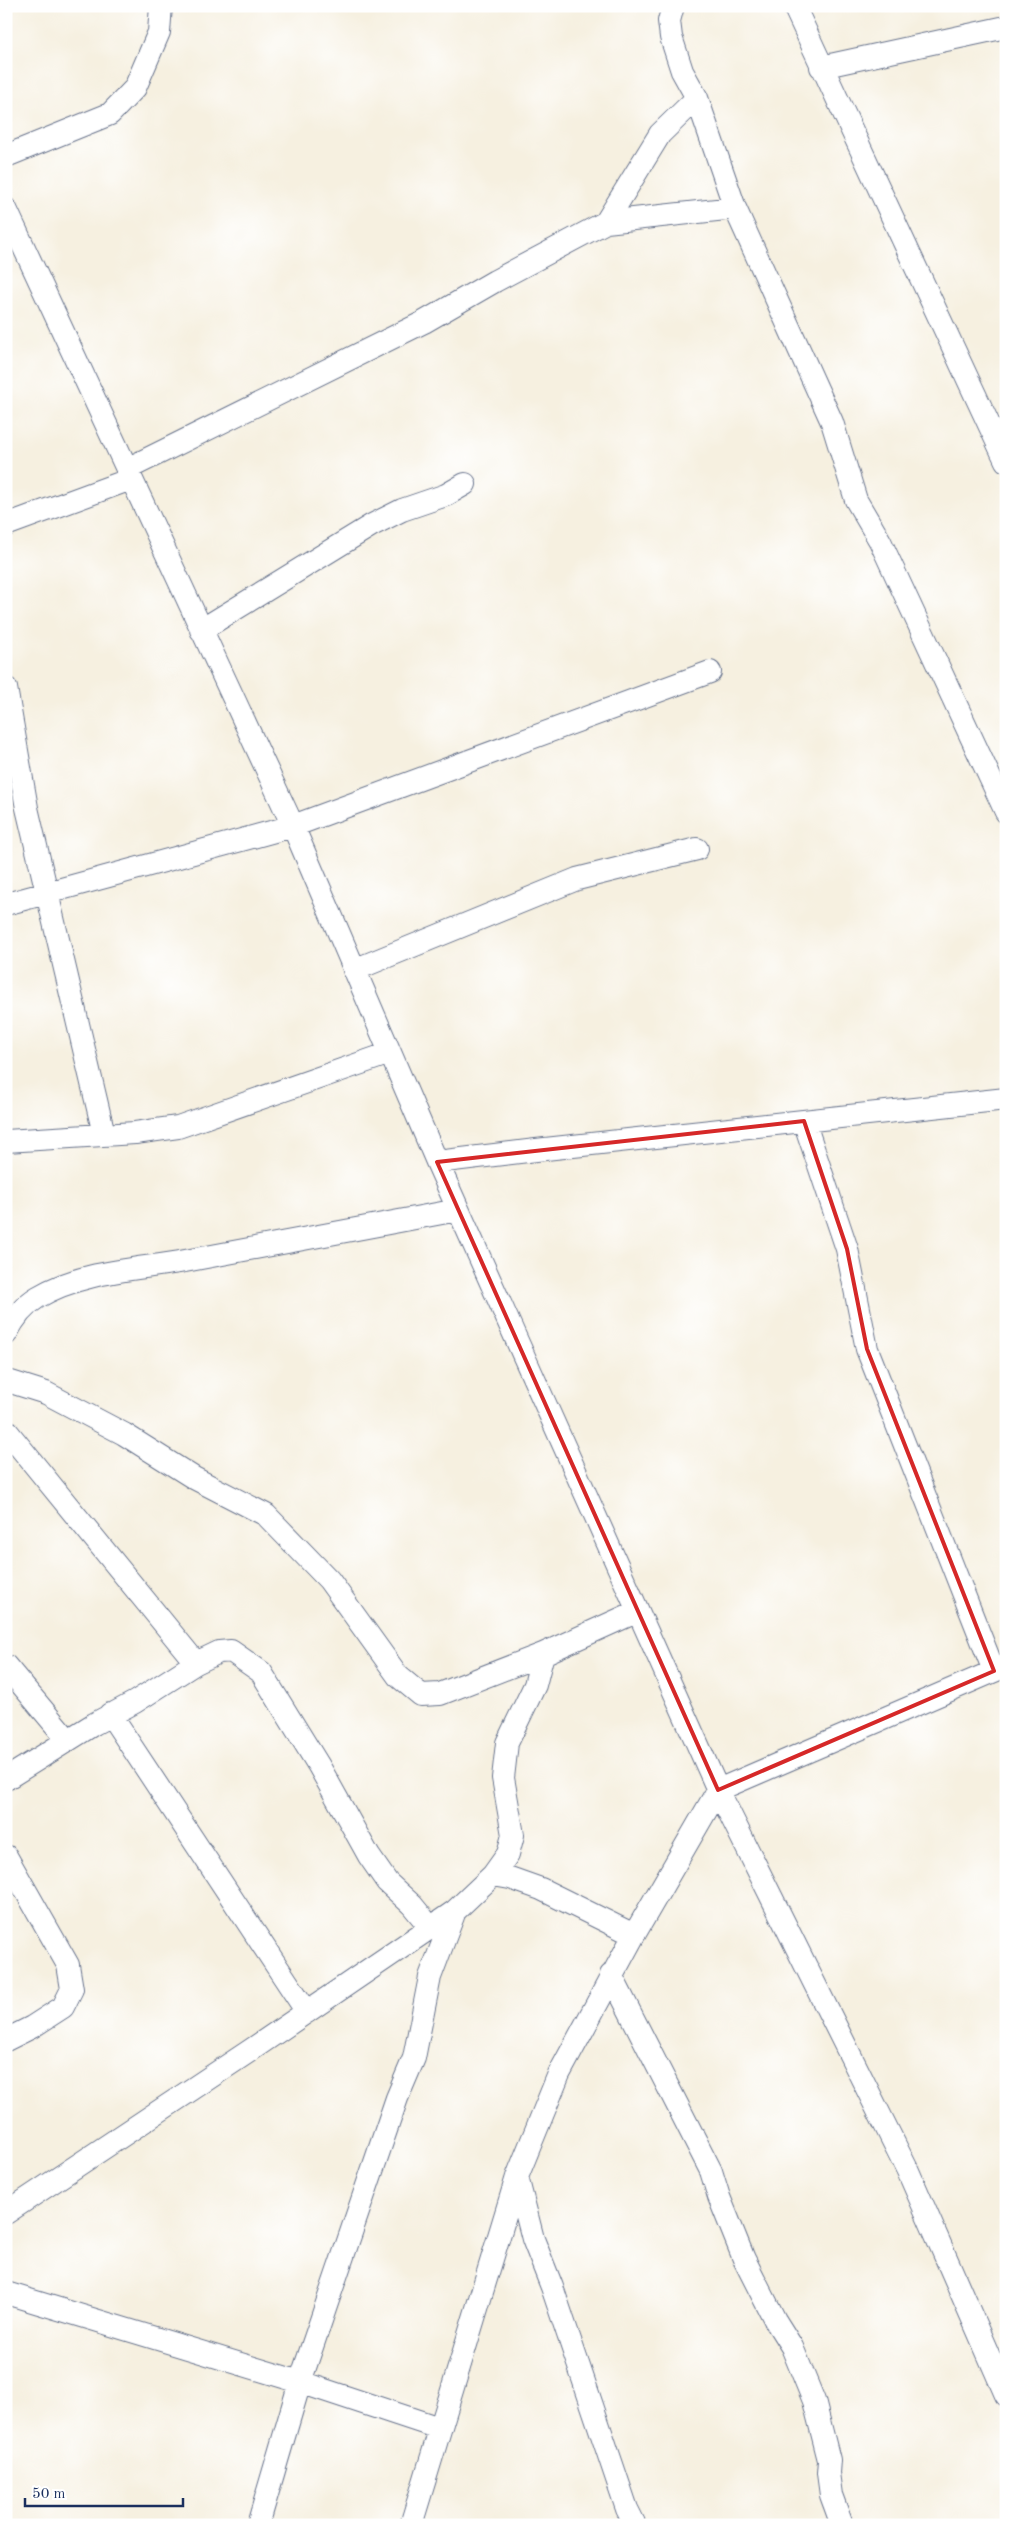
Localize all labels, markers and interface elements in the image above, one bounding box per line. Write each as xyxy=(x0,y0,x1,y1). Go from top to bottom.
scale bar xyxy=(25,2476,182,2508)
text: 50 m xyxy=(32,2487,66,2502)

